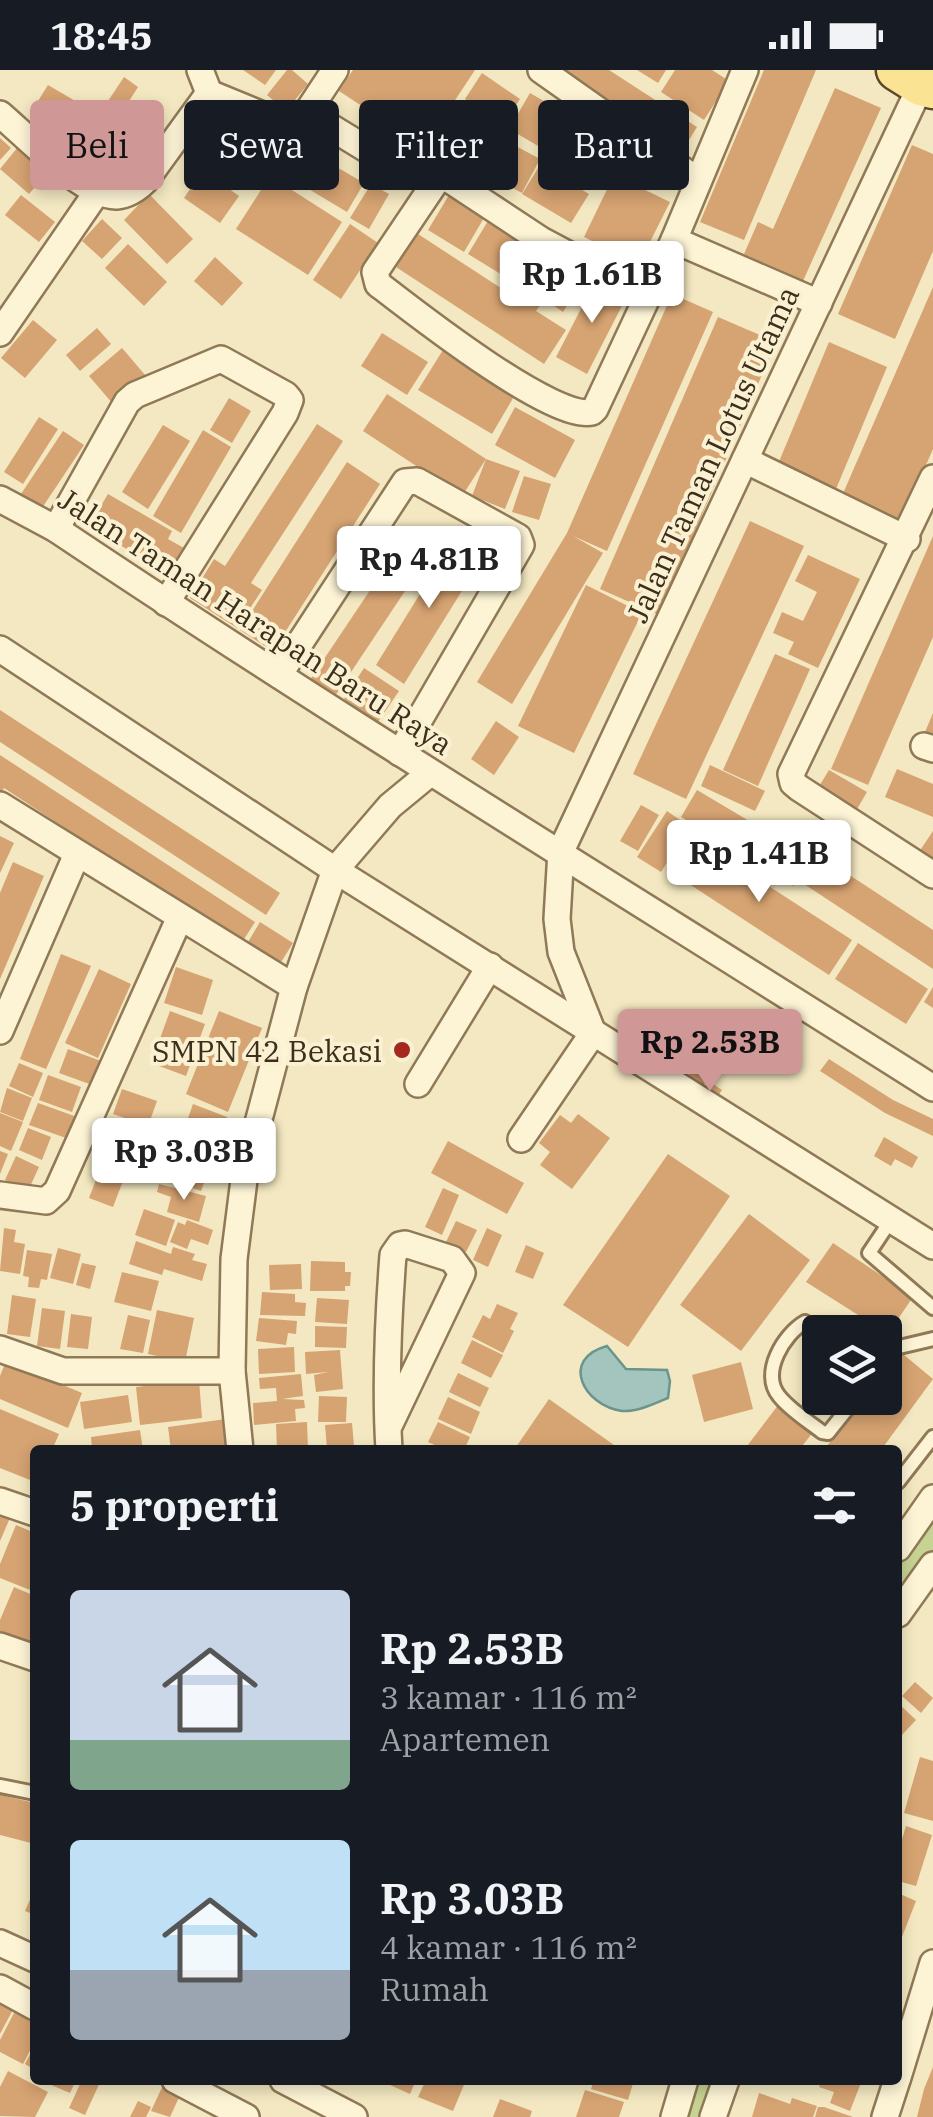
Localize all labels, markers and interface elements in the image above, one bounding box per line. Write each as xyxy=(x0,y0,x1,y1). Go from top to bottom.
text: 18:45 xyxy=(50,11,153,60)
chip: Beli xyxy=(30,100,164,190)
chip: Sewa xyxy=(184,100,339,190)
chip: Filter xyxy=(359,100,518,190)
chip: Baru xyxy=(538,100,689,190)
pin: Rp 1.61B xyxy=(489,241,695,326)
text: Rp 1.61B xyxy=(522,252,662,294)
street label: Jalan Taman Lotus Utama xyxy=(617,280,807,628)
street label: Jalan Taman Harapan Baru Raya xyxy=(52,479,460,763)
pin: Rp 4.81B xyxy=(326,526,532,611)
text: Rp 4.81B xyxy=(359,537,499,579)
pin: Rp 1.41B xyxy=(656,820,862,905)
text: Rp 1.41B xyxy=(689,831,829,873)
pin: Rp 2.53B xyxy=(607,1009,813,1094)
text: Rp 2.53B xyxy=(640,1020,780,1062)
place label: SMPN 42 Bekasi xyxy=(152,1031,382,1070)
marker: SMPN 42 Bekasi xyxy=(391,1039,413,1061)
pin: Rp 3.03B xyxy=(81,1118,287,1203)
text: Rp 3.03B xyxy=(114,1129,254,1171)
map controls xyxy=(802,1315,902,1415)
button: layers xyxy=(802,1315,902,1415)
text: 5 properti xyxy=(70,1478,279,1533)
icon: filters xyxy=(807,1478,862,1533)
text: Rp 2.53B xyxy=(380,1621,564,1676)
icon: home xyxy=(150,1630,270,1750)
text: 3 kamar · 116 m² xyxy=(380,1676,637,1718)
text: Apartemen xyxy=(380,1718,550,1760)
text: Rp 3.03B xyxy=(380,1871,564,1926)
icon: home xyxy=(150,1880,270,2000)
text: 4 kamar · 116 m² xyxy=(380,1926,637,1968)
text: Rumah xyxy=(380,1968,489,2010)

